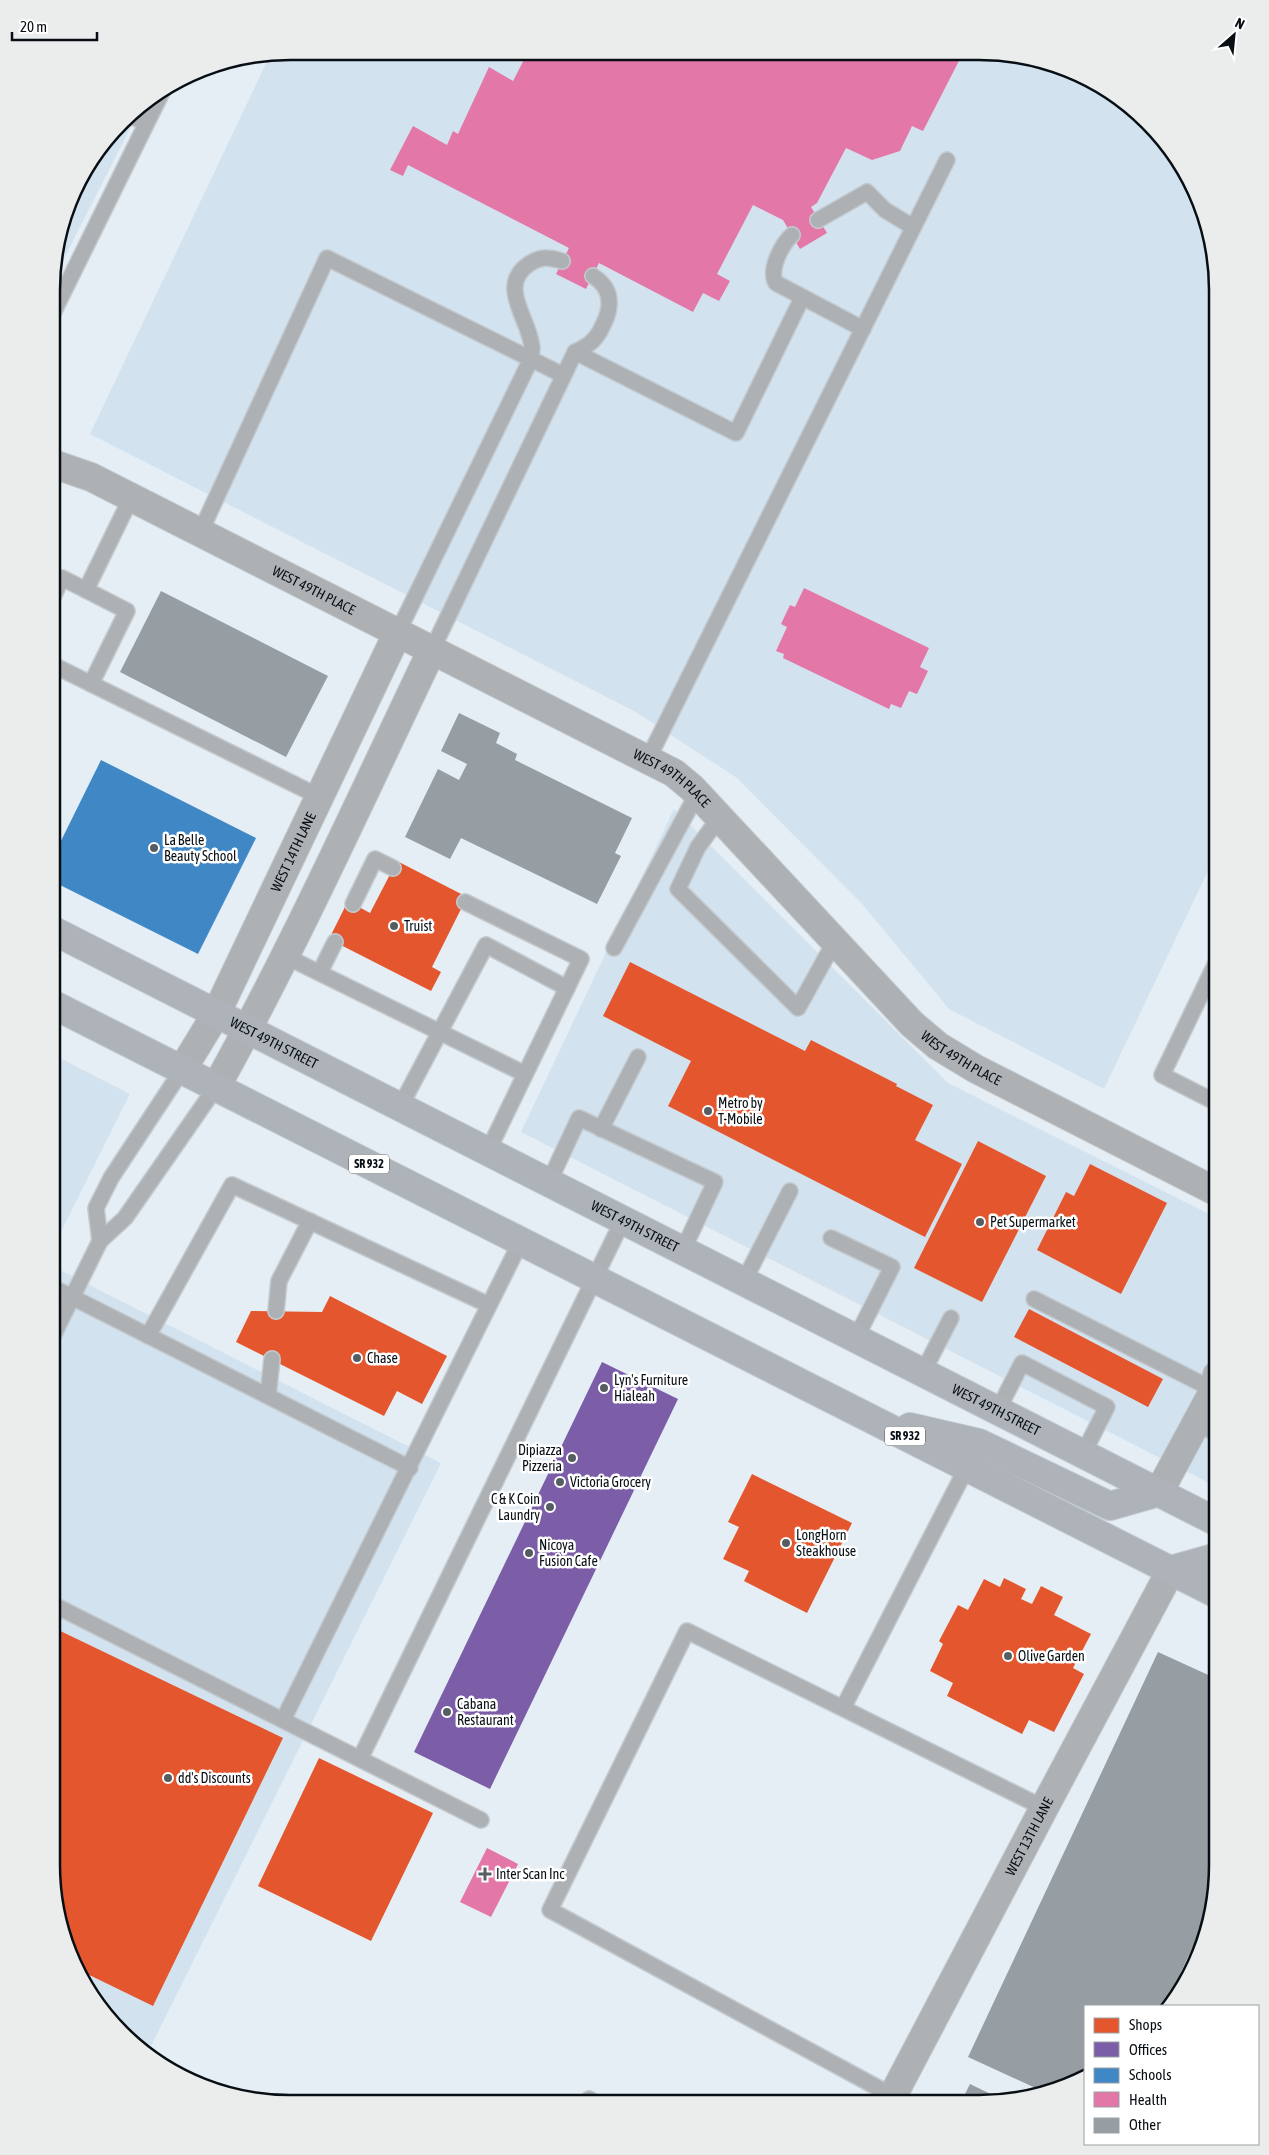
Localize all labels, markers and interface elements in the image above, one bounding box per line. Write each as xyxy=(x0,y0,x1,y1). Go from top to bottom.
scale bar xyxy=(12,10,98,42)
north arrow xyxy=(1209,10,1259,60)
text: N xyxy=(1233,14,1247,32)
text: 20 m xyxy=(20,18,47,35)
street label: WEST 49TH PLACE xyxy=(270,562,358,618)
street label: WEST 49TH PLACE xyxy=(631,746,714,810)
street label: WEST 14TH LANE xyxy=(267,810,319,894)
place label: La Belle Beauty School xyxy=(164,832,237,864)
marker: La Belle Beauty School xyxy=(148,842,160,854)
place label: Truist xyxy=(404,918,432,934)
marker: Truist xyxy=(388,920,400,932)
street label: WEST 49TH STREET xyxy=(227,1014,321,1072)
street label: WEST 49TH PLACE xyxy=(918,1027,1004,1088)
place label: Metro by T-Mobile xyxy=(718,1095,763,1127)
marker: Metro by T-Mobile xyxy=(702,1105,714,1117)
road number: SR 932 xyxy=(349,1154,389,1174)
street label: WEST 49TH STREET xyxy=(588,1197,682,1255)
place label: Pet Supermarket xyxy=(990,1214,1076,1230)
marker: Pet Supermarket xyxy=(974,1216,986,1228)
place label: Chase xyxy=(367,1350,398,1366)
marker: Chase xyxy=(351,1352,363,1364)
place label: Lyn's Furniture Hialeah xyxy=(614,1372,688,1404)
street label: WEST 49TH STREET xyxy=(949,1381,1043,1439)
marker: Lyn's Furniture Hialeah xyxy=(598,1382,610,1394)
road number: SR 932 xyxy=(885,1426,925,1445)
place label: Dipiazza Pizzeria xyxy=(518,1442,562,1474)
marker: Dipiazza Pizzeria xyxy=(566,1452,578,1464)
place label: Victoria Grocery xyxy=(570,1474,651,1490)
marker: Victoria Grocery xyxy=(554,1476,566,1488)
place label: C & K Coin Laundry xyxy=(491,1491,540,1523)
marker: C & K Coin Laundry xyxy=(544,1501,556,1513)
place label: LongHorn Steakhouse xyxy=(796,1527,856,1559)
place label: Nicoya Fusion Cafe xyxy=(539,1537,598,1569)
marker: LongHorn Steakhouse xyxy=(780,1537,792,1549)
marker: Nicoya Fusion Cafe xyxy=(523,1547,535,1559)
place label: Olive Garden xyxy=(1018,1648,1085,1664)
marker: Olive Garden xyxy=(1002,1650,1014,1662)
place label: Cabana Restaurant xyxy=(457,1696,514,1728)
marker: Cabana Restaurant xyxy=(441,1706,453,1718)
place label: dd's Discounts xyxy=(178,1770,251,1786)
marker: dd's Discounts xyxy=(162,1772,174,1784)
street label: WEST 13TH LANE xyxy=(1002,1795,1056,1878)
place label: Inter Scan Inc xyxy=(496,1866,565,1882)
marker: Inter Scan Inc xyxy=(478,1867,492,1881)
legend xyxy=(1084,2005,1259,2145)
text: Shops xyxy=(1129,2016,1162,2033)
text: Offices xyxy=(1129,2041,1167,2058)
text: Schools xyxy=(1129,2066,1172,2083)
text: Health xyxy=(1129,2091,1167,2108)
text: Other xyxy=(1129,2116,1161,2133)

